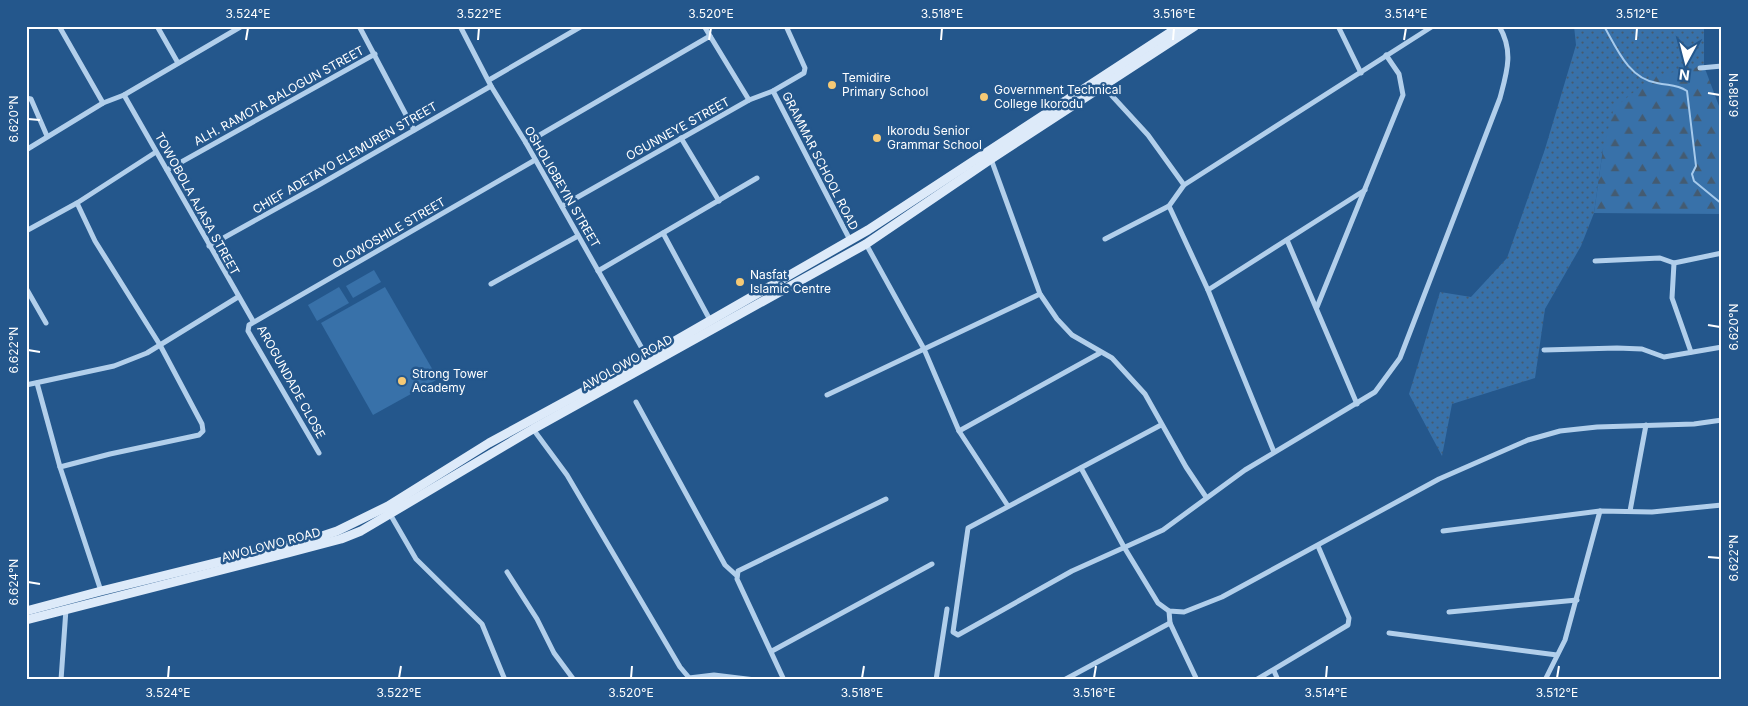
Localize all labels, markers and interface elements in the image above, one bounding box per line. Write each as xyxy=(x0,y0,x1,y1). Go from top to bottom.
text: 3.524°E xyxy=(225,6,271,21)
text: 3.522°E xyxy=(456,6,502,21)
text: 3.520°E xyxy=(688,6,734,21)
text: 3.518°E xyxy=(921,6,963,21)
text: 3.516°E xyxy=(1153,6,1195,21)
text: 3.514°E xyxy=(1385,6,1427,21)
text: 3.512°E xyxy=(1616,6,1658,21)
north arrow xyxy=(1660,38,1710,88)
street label: ALH. RAMOTA BALOGUN STREET xyxy=(191,42,367,149)
text: N xyxy=(1678,66,1691,84)
place label: Temidire Primary School xyxy=(842,70,928,99)
text: 6.618°N xyxy=(1726,73,1741,117)
marker: Temidire Primary School xyxy=(826,79,838,91)
place label: Government Technical College Ikorodu xyxy=(994,82,1121,111)
street label: GRAMMAR SCHOOL ROAD xyxy=(779,89,862,232)
marker: Government Technical College Ikorodu xyxy=(978,91,990,103)
street label: OGUNNEYE STREET xyxy=(623,94,733,163)
text: 6.620°N xyxy=(6,95,21,143)
street label: CHIEF ADETAYO ELEMUREN STREET xyxy=(250,98,440,217)
street label: OSHOLIGBEYIN STREET xyxy=(521,123,604,251)
place label: Ikorodu Senior Grammar School xyxy=(887,123,982,152)
street label: TOWOBOLA AJASA STREET xyxy=(152,130,243,278)
marker: Ikorodu Senior Grammar School xyxy=(871,132,883,144)
street label: OLOWOSHILE STREET xyxy=(329,194,448,271)
place label: Nasfat Islamic Centre xyxy=(750,267,831,296)
marker: Nasfat Islamic Centre xyxy=(734,276,746,288)
text: 6.620°N xyxy=(1726,303,1741,351)
street label: AROGUNDADE CLOSE xyxy=(254,323,329,441)
text: 6.622°N xyxy=(6,327,21,373)
street label: AWOLOWO ROAD xyxy=(579,331,675,394)
place label: Strong Tower Academy xyxy=(412,366,488,395)
marker: Strong Tower Academy xyxy=(396,375,408,387)
street label: AWOLOWO ROAD xyxy=(220,524,322,565)
text: 6.622°N xyxy=(1726,535,1741,581)
text: 6.624°N xyxy=(6,559,21,605)
text: 3.524°E xyxy=(145,685,191,700)
text: 3.522°E xyxy=(376,685,422,700)
text: 3.520°E xyxy=(608,685,654,700)
text: 3.518°E xyxy=(841,685,883,700)
text: 3.516°E xyxy=(1073,685,1115,700)
text: 3.514°E xyxy=(1305,685,1347,700)
text: 3.512°E xyxy=(1536,685,1578,700)

